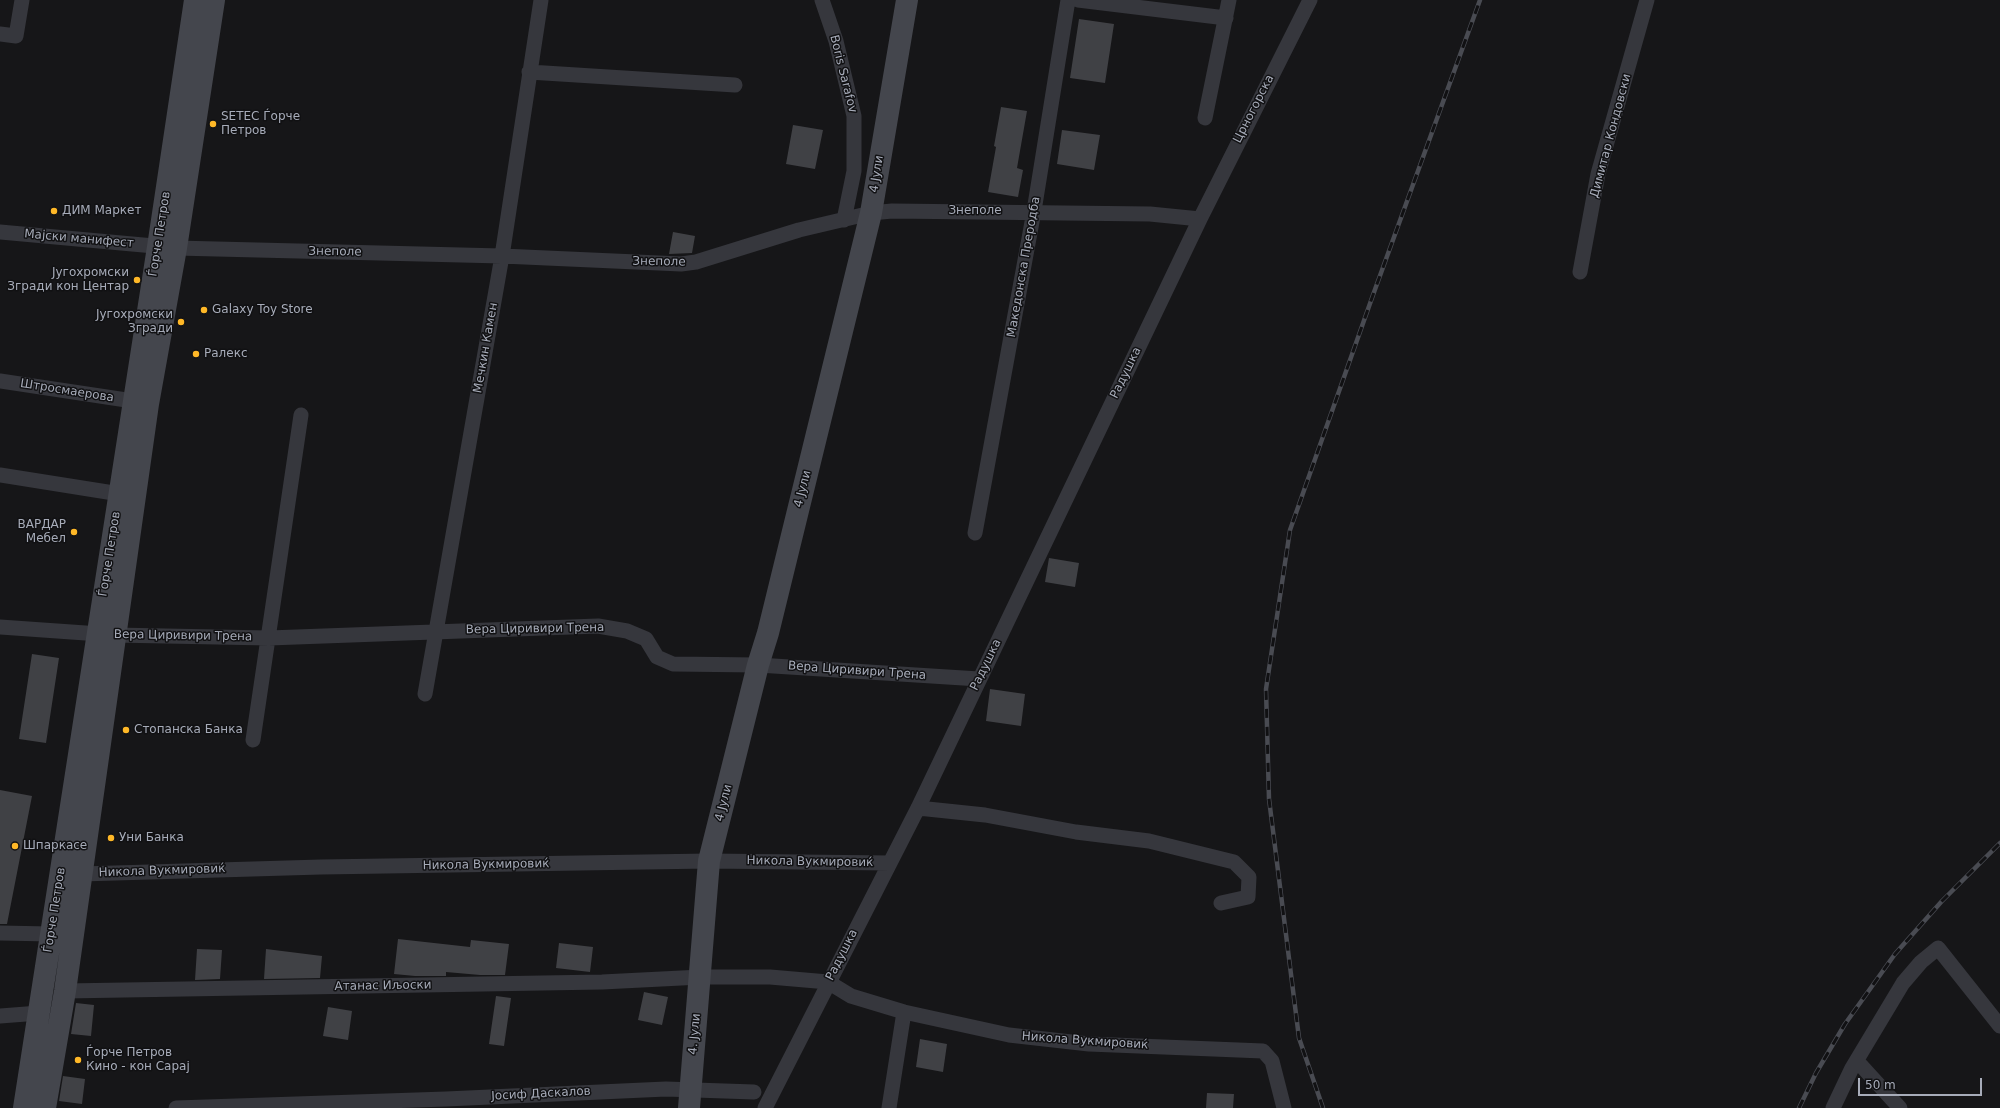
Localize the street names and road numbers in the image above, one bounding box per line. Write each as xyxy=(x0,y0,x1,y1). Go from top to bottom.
street label: Boris Sarafov xyxy=(826,34,860,114)
street label: Димитар Кондовски xyxy=(1587,72,1635,200)
street label: Црногорска xyxy=(1231,73,1277,145)
street label: 4 Јули xyxy=(867,154,887,194)
street label: Ѓорче Петров xyxy=(146,190,174,278)
street label: Македонска Преродба xyxy=(1005,195,1043,339)
street label: Знеполе xyxy=(948,204,1002,218)
street label: Мајски манифест xyxy=(24,227,134,251)
street label: Знеполе xyxy=(308,244,362,260)
street label: Знеполе xyxy=(632,254,686,270)
street label: Мечкин Камен xyxy=(471,302,501,394)
street label: Радушка xyxy=(1107,345,1145,401)
street label: Штросмаерова xyxy=(19,376,115,406)
street label: 4 Јули xyxy=(791,469,815,509)
street label: Ѓорче Петров xyxy=(96,510,124,598)
street label: Вера Циривири Трена xyxy=(466,621,604,637)
street label: Вера Циривири Трена xyxy=(114,628,252,644)
street label: Радушка xyxy=(967,637,1005,693)
street label: Вера Циривири Трена xyxy=(787,659,927,683)
street label: 4 Јули xyxy=(712,783,736,823)
street label: Никола Вукмировиќ xyxy=(747,854,873,870)
street label: Никола Вукмировиќ xyxy=(423,857,549,873)
street label: Никола Вукмировиќ xyxy=(98,862,226,880)
street label: Ѓорче Петров xyxy=(41,866,69,954)
street label: Радушка xyxy=(823,927,861,983)
street label: Aтанас Иљоски xyxy=(334,978,432,994)
street label: 4. Јули xyxy=(686,1013,704,1055)
street label: Никола Вукмировиќ xyxy=(1021,1029,1149,1053)
street label: Јосиф Даскалов xyxy=(491,1084,591,1104)

